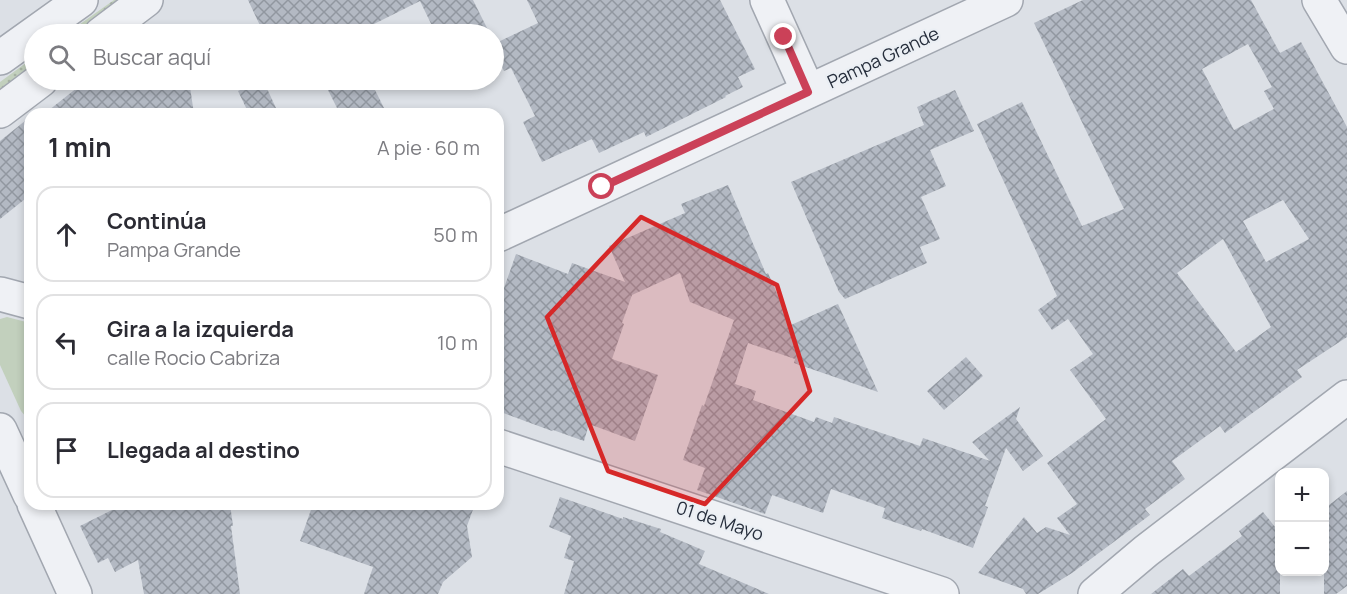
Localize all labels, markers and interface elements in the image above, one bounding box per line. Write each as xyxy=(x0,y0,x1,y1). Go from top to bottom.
street label: Pampa Grande xyxy=(823,21,943,93)
route end xyxy=(770,23,796,49)
search box xyxy=(24,24,504,90)
icon: search xyxy=(45,41,78,74)
text: Buscar aquí xyxy=(93,42,211,72)
text: 1 min xyxy=(48,129,112,165)
text: A pie · 60 m xyxy=(377,134,480,161)
route start xyxy=(588,173,614,199)
text: Continúa xyxy=(107,206,207,236)
icon: ahead xyxy=(50,218,83,251)
text: 50 m xyxy=(433,221,478,248)
text: Pampa Grande xyxy=(107,236,241,263)
text: Gira a la izquierda xyxy=(107,314,294,344)
icon: left xyxy=(50,326,83,359)
text: 10 m xyxy=(437,329,478,356)
text: calle Rocio Cabriza xyxy=(107,344,280,371)
icon: arrive xyxy=(50,434,83,467)
text: Llegada al destino xyxy=(107,435,300,465)
map controls xyxy=(1275,468,1329,576)
button: + xyxy=(1275,468,1329,522)
street label: 01 de Mayo xyxy=(673,495,767,545)
button: − xyxy=(1275,522,1329,576)

